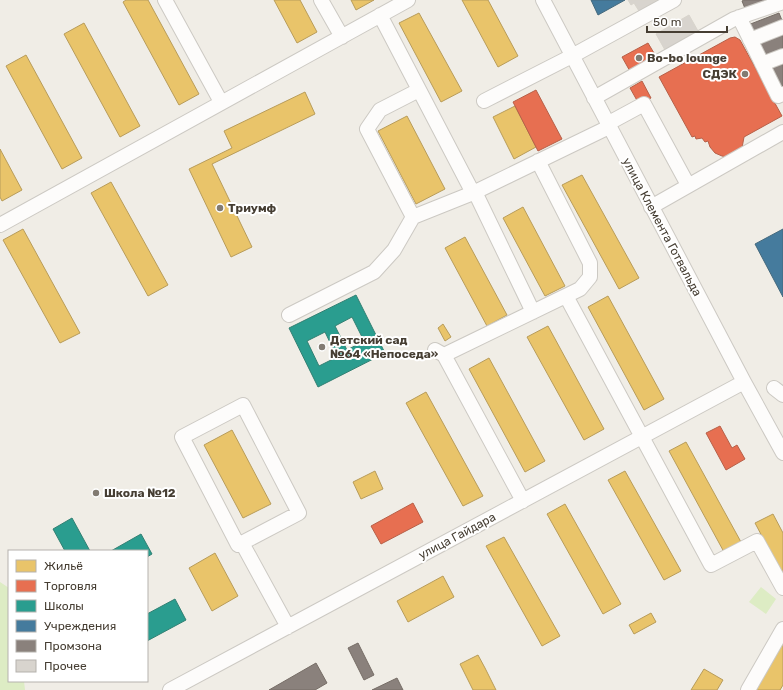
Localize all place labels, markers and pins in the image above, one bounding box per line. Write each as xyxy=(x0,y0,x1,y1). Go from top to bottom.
place label: Bo-bo lounge xyxy=(647,51,727,65)
marker: Bo-bo lounge xyxy=(634,53,644,63)
place label: СДЭК xyxy=(702,67,738,81)
marker: СДЭК xyxy=(740,69,750,79)
place label: Триумф xyxy=(228,201,277,215)
marker: Триумф xyxy=(215,203,225,213)
place label: Детский сад №64 «Непоседа» xyxy=(330,333,439,361)
marker: Детский сад №64 «Непоседа» xyxy=(317,342,327,352)
place label: Школа №12 xyxy=(104,486,176,500)
marker: Школа №12 xyxy=(91,488,101,498)

